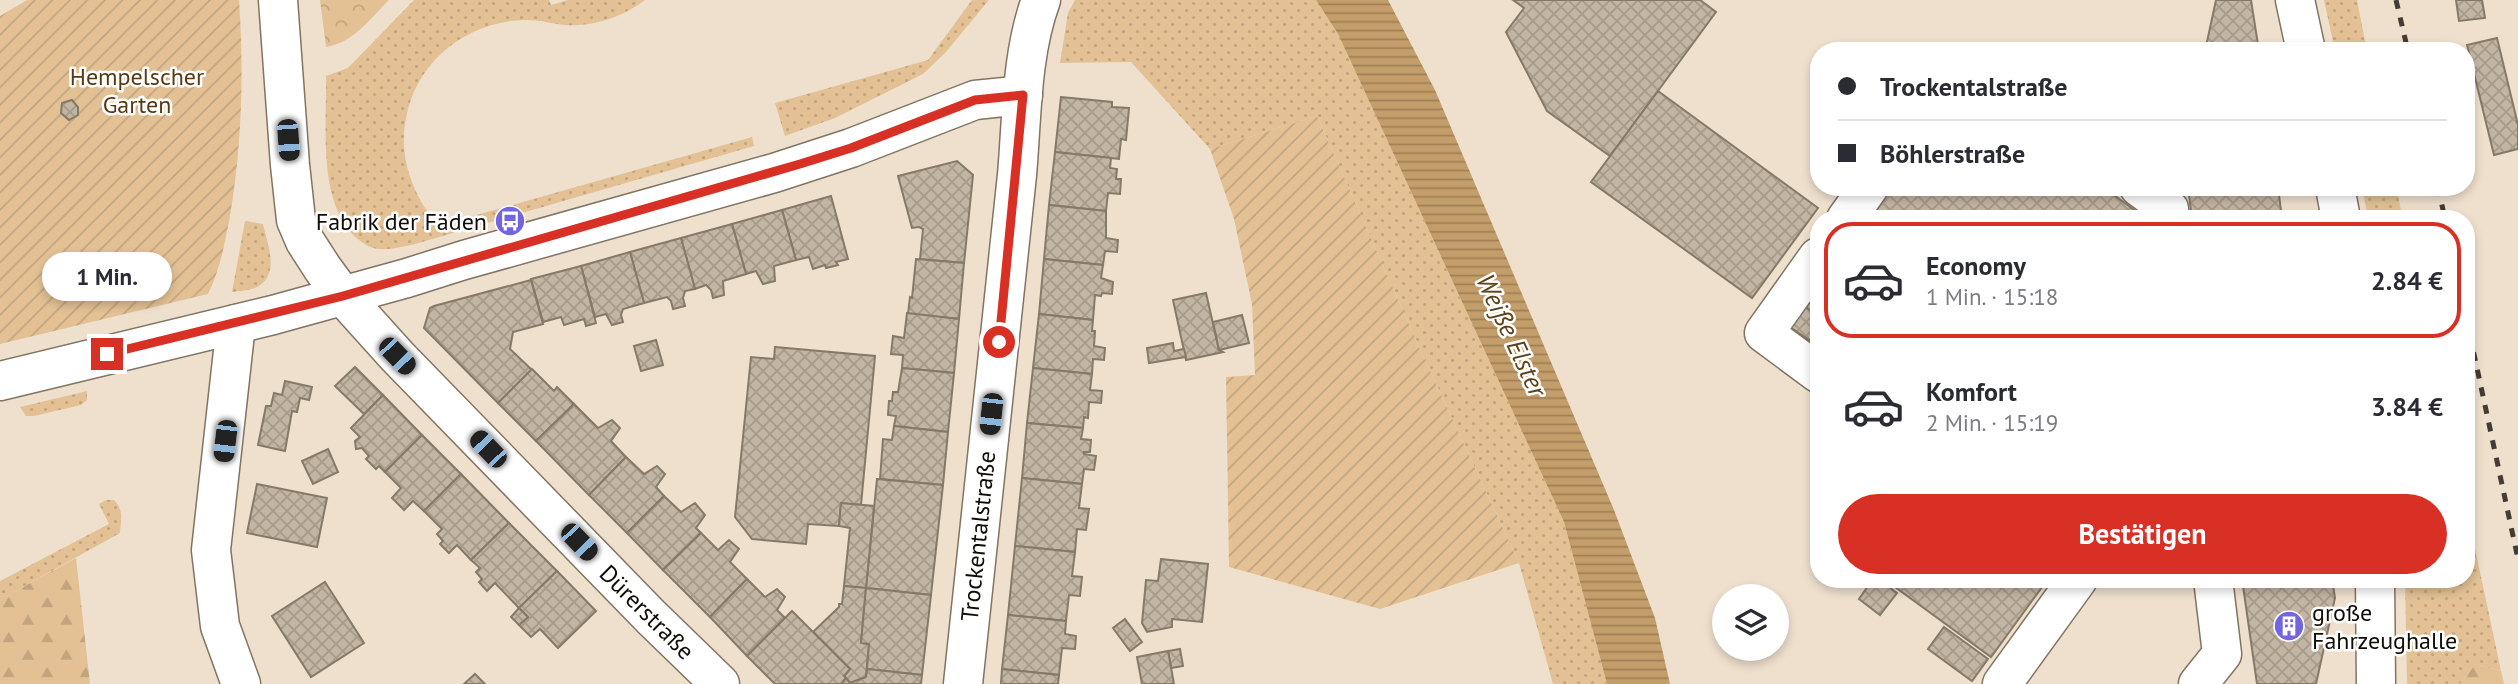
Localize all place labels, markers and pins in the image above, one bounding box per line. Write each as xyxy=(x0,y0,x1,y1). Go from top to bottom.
bus stop icon: Fabrik der Fäden xyxy=(493,204,527,238)
place label: Fabrik der Fäden xyxy=(316,206,487,237)
place label: große Fahrzeughalle xyxy=(2312,597,2457,656)
building icon: große Fahrzeughalle xyxy=(2272,609,2306,643)

